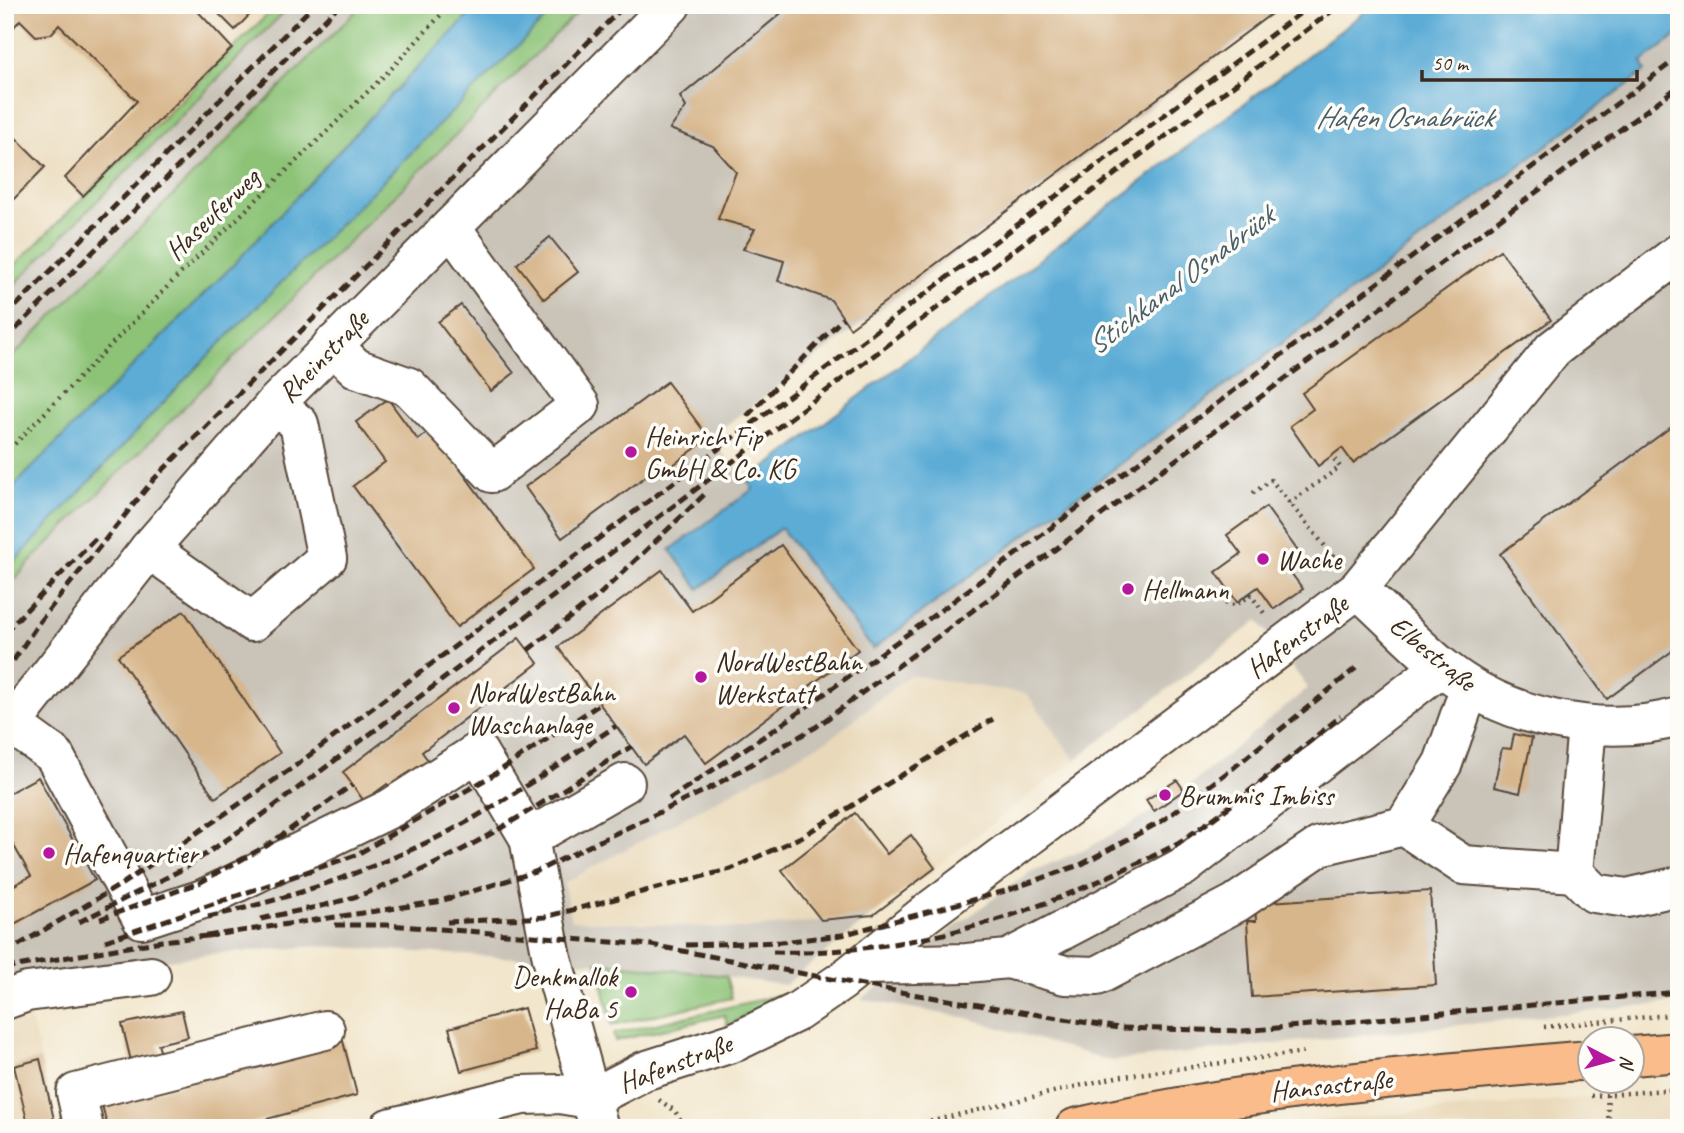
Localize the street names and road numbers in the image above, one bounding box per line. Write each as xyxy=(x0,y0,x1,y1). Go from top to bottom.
street label: Haseuferweg xyxy=(157,159,268,268)
street label: Rheinstraße xyxy=(270,301,377,410)
street label: Hafenstraße xyxy=(1239,585,1356,686)
street label: Elbestraße xyxy=(1383,608,1485,700)
street label: Hafenstraße xyxy=(613,1025,738,1101)
street label: Hansastraße xyxy=(1269,1061,1395,1109)

